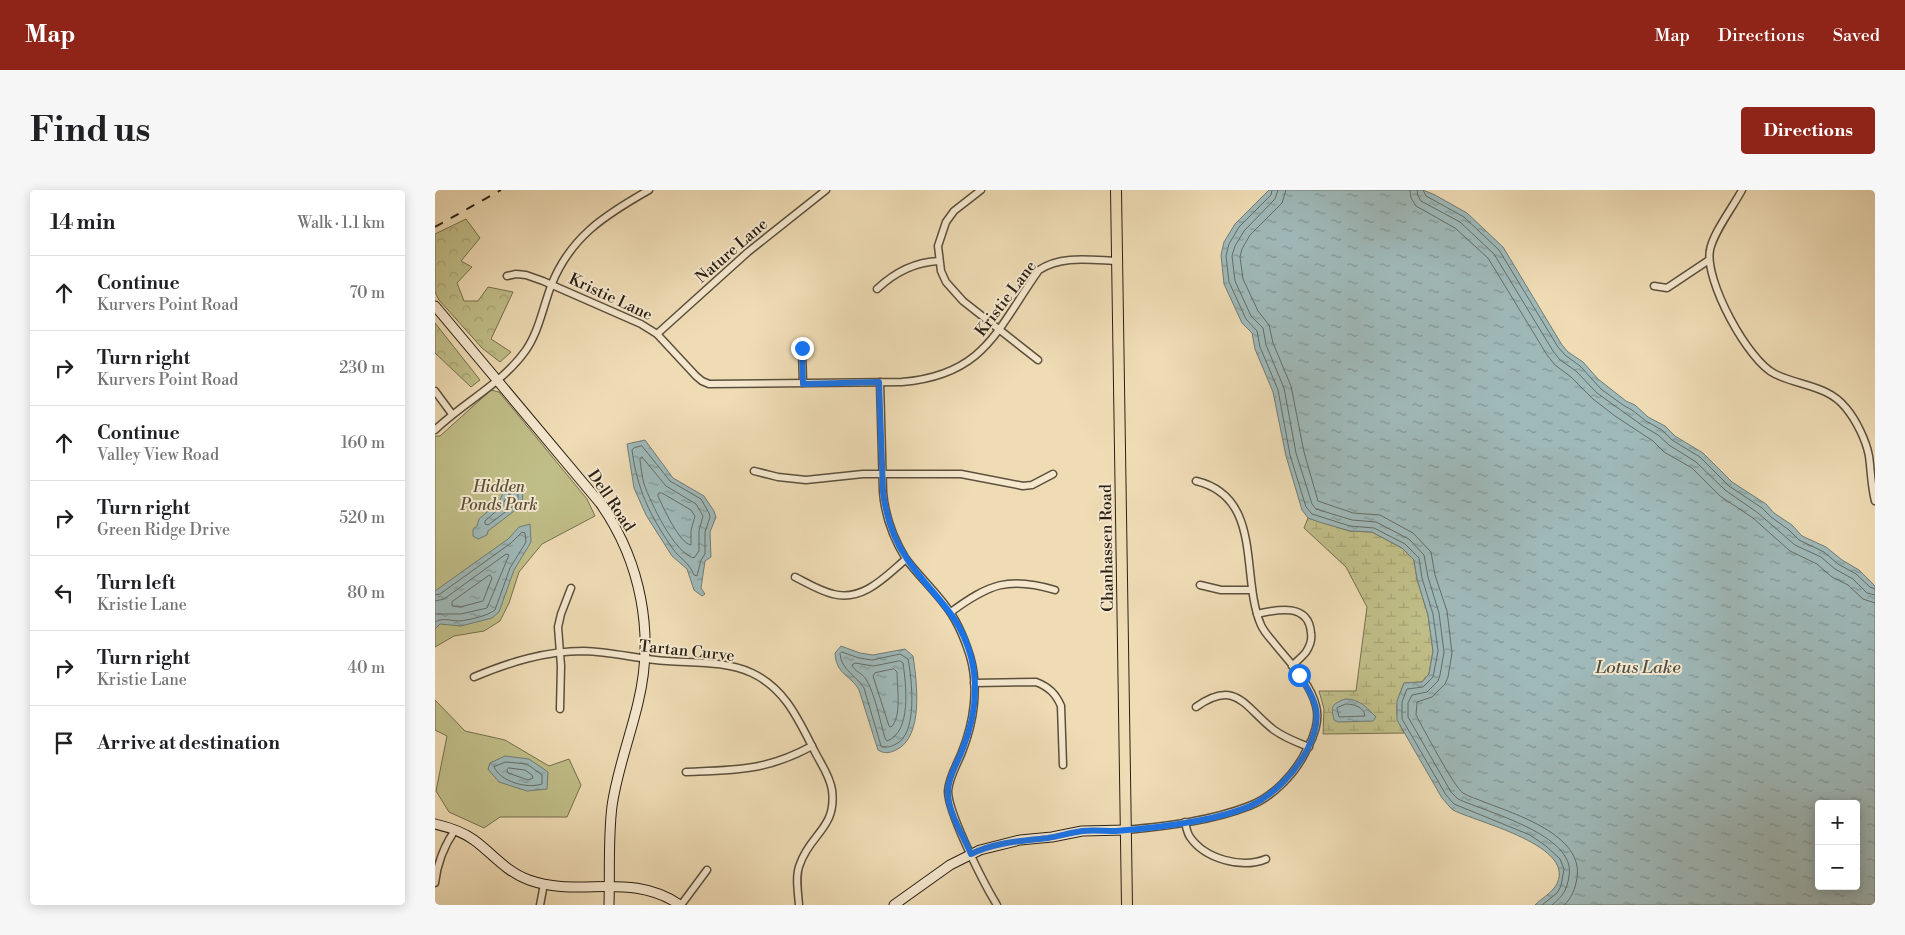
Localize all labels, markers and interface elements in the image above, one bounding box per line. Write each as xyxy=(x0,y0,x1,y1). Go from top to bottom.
text: Map xyxy=(25,20,75,50)
text: Map xyxy=(1654,24,1690,47)
text: Directions xyxy=(1718,24,1805,47)
text: Saved xyxy=(1833,24,1880,47)
button: Directions xyxy=(1741,107,1875,154)
text: Find us xyxy=(30,109,150,152)
text: 14 min xyxy=(50,210,115,236)
text: Walk · 1.1 km xyxy=(297,213,385,233)
street label: Nature Lane xyxy=(692,214,772,287)
street label: Kristie Lane xyxy=(971,257,1041,341)
street label: Kristie Lane xyxy=(566,269,656,325)
text: Continue xyxy=(97,271,180,295)
icon: ahead xyxy=(50,279,78,307)
text: 70 m xyxy=(349,283,385,303)
text: Kurvers Point Road xyxy=(97,295,238,315)
route end xyxy=(791,337,814,360)
text: Turn right xyxy=(97,346,190,370)
icon: right xyxy=(50,354,78,382)
text: 230 m xyxy=(339,358,385,378)
text: Kurvers Point Road xyxy=(97,370,238,390)
text: Continue xyxy=(97,421,180,445)
icon: ahead xyxy=(50,429,78,457)
text: 160 m xyxy=(341,433,385,453)
text: Valley View Road xyxy=(97,445,219,465)
street label: Dell Road xyxy=(583,466,639,535)
park label: Hidden Ponds Park xyxy=(459,477,538,515)
street label: Chanhassen Road xyxy=(1096,484,1118,612)
text: Turn right xyxy=(97,496,190,520)
icon: right xyxy=(50,504,78,532)
text: 520 m xyxy=(339,508,385,528)
text: Green Ridge Drive xyxy=(97,520,230,540)
text: Turn left xyxy=(97,571,176,595)
icon: left xyxy=(50,579,78,607)
text: 80 m xyxy=(347,583,385,603)
text: Kristie Lane xyxy=(97,595,187,615)
street label: Tartan Curve xyxy=(638,636,736,666)
text: Turn right xyxy=(97,646,190,670)
icon: right xyxy=(50,654,78,682)
water label: Lotus Lake xyxy=(1594,656,1681,679)
text: 40 m xyxy=(348,658,385,678)
route start xyxy=(1288,664,1311,687)
text: Kristie Lane xyxy=(97,670,187,690)
icon: arrive xyxy=(50,729,78,757)
text: Arrive at destination xyxy=(97,731,280,755)
map controls xyxy=(1815,800,1860,890)
button: + xyxy=(1815,800,1860,845)
button: − xyxy=(1815,845,1860,890)

